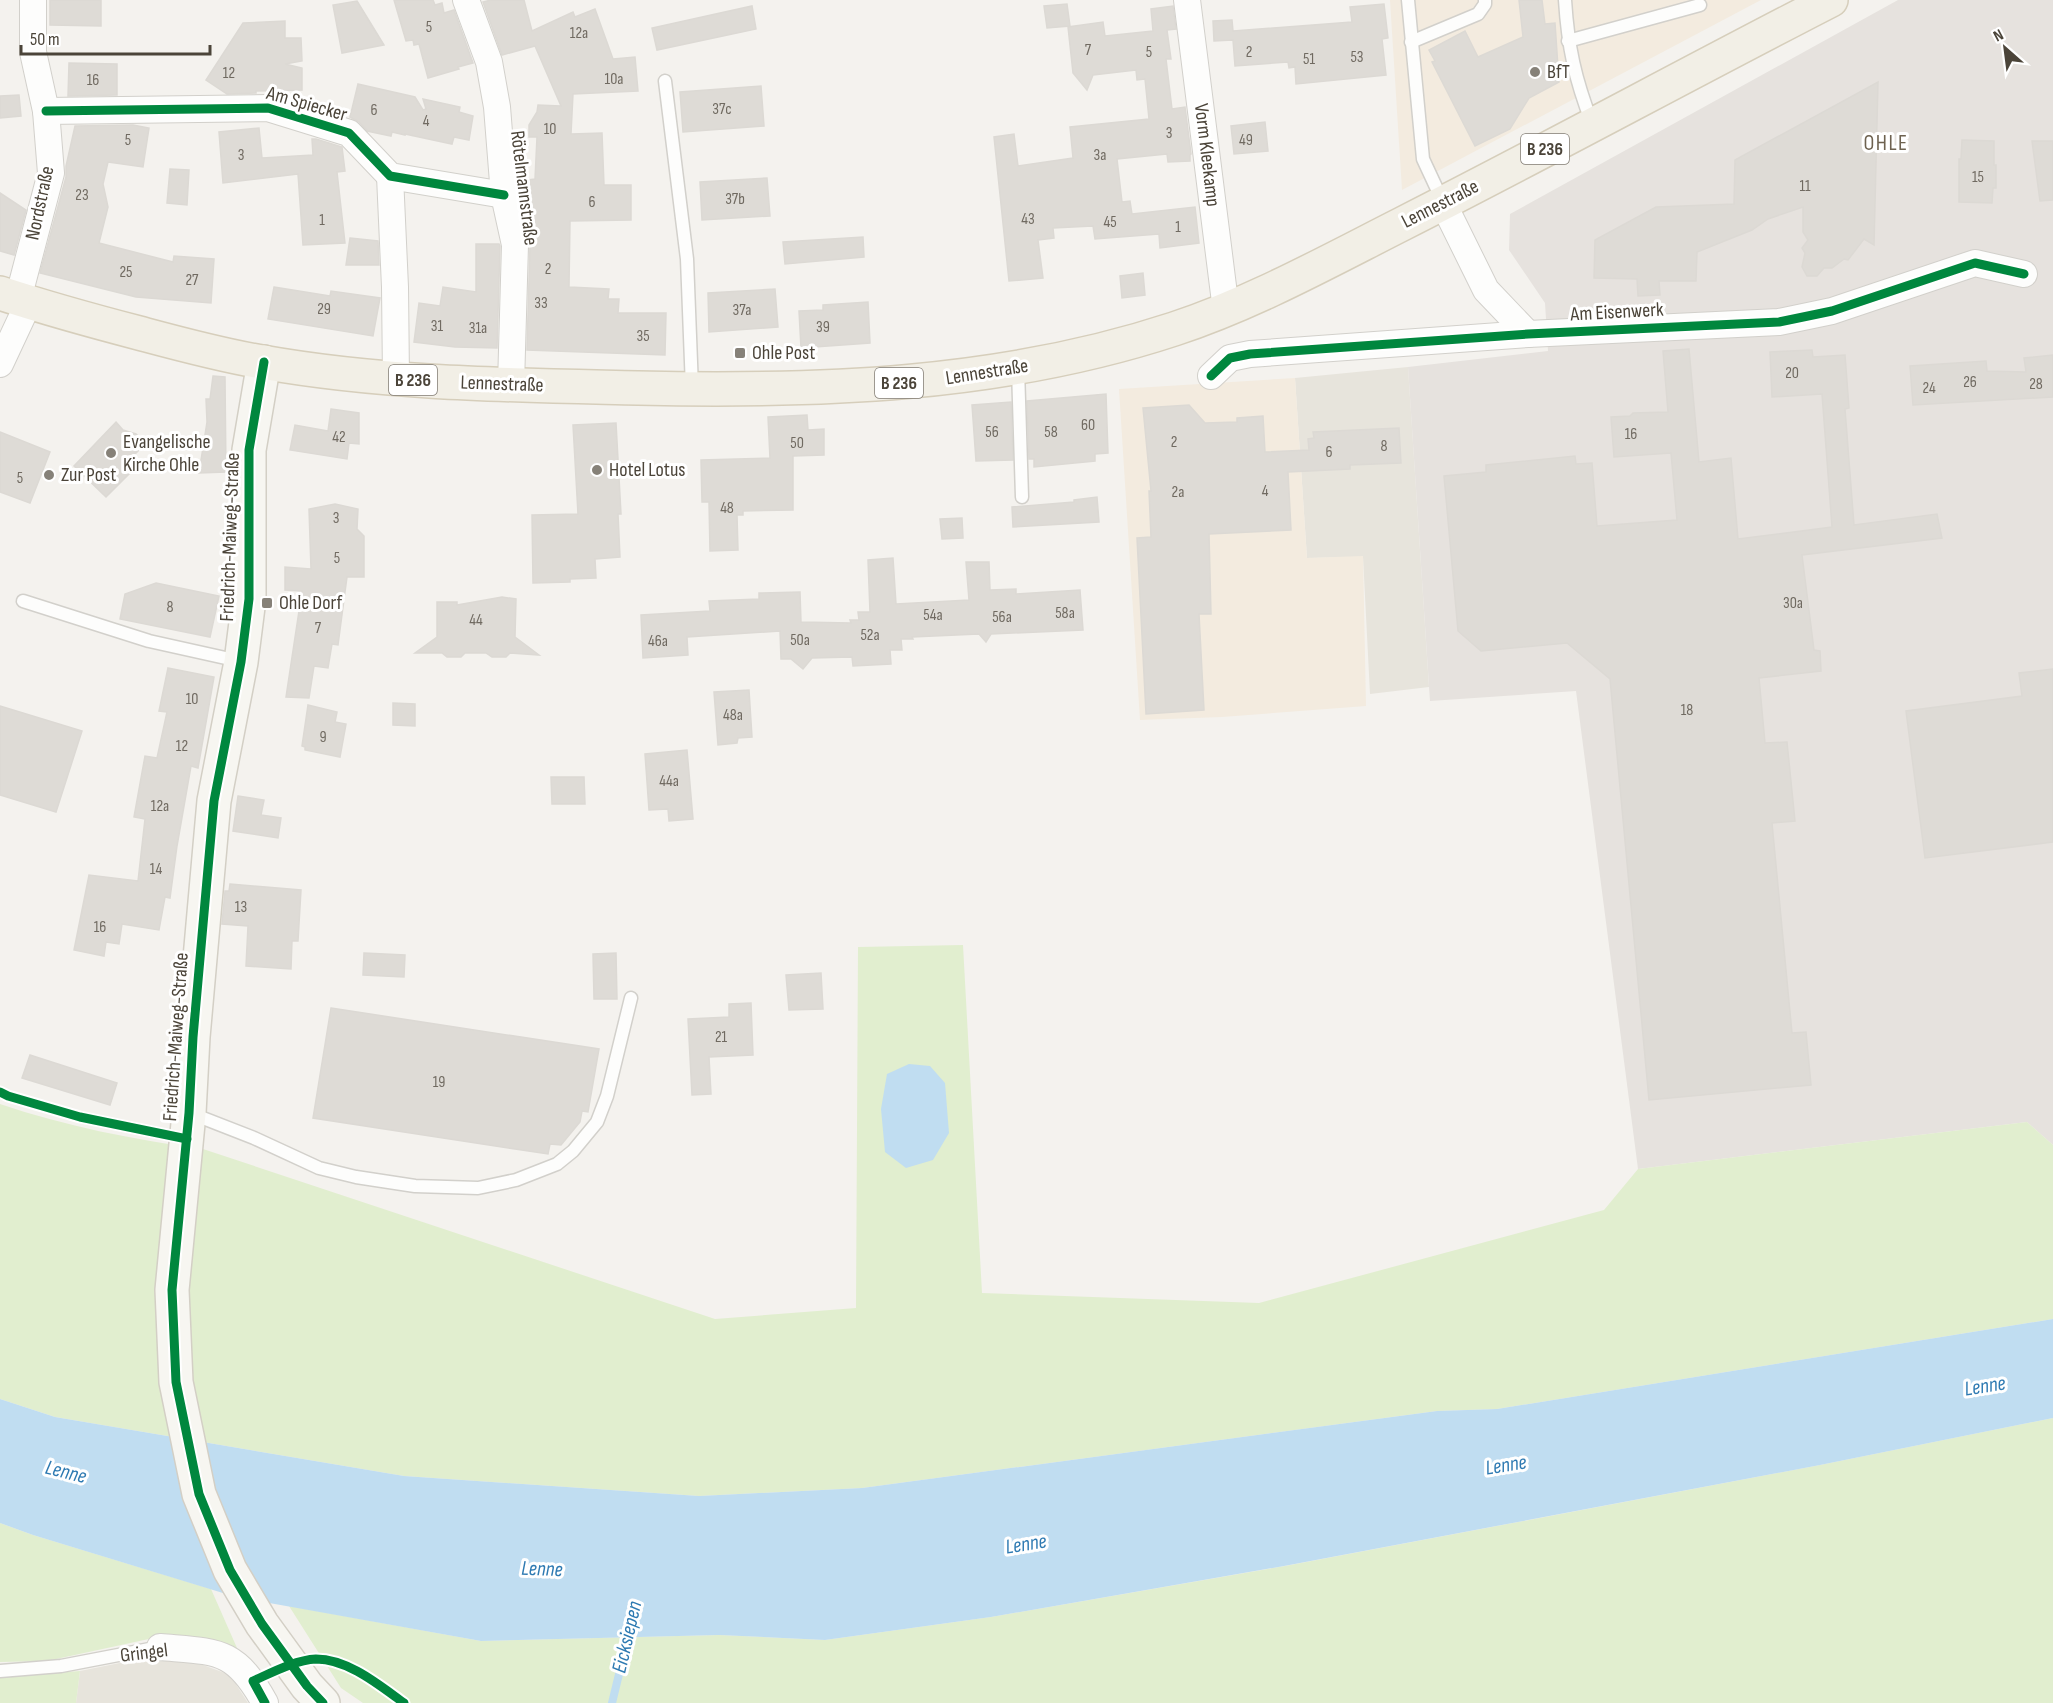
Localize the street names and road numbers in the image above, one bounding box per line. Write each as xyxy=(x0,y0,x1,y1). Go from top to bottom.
street label: Am Spiecker xyxy=(263,81,350,127)
street label: Vorm Kleekamp xyxy=(1189,102,1225,208)
street label: Rötelmannstraße xyxy=(505,129,543,247)
road number: B 236 xyxy=(1521,134,1569,164)
street label: Nordstraße xyxy=(20,164,60,242)
street label: Lennestraße xyxy=(1397,174,1483,234)
street label: Am Eisenwerk xyxy=(1569,298,1665,326)
street label: Lennestraße xyxy=(944,354,1030,390)
road number: B 236 xyxy=(389,365,437,395)
road number: B 236 xyxy=(875,368,923,398)
street label: Lennestraße xyxy=(460,371,544,397)
street label: Friedrich-Maiweg-Straße xyxy=(215,452,245,622)
street label: Friedrich-Maiweg-Straße xyxy=(158,952,194,1122)
street label: Gringel xyxy=(119,1638,169,1668)

